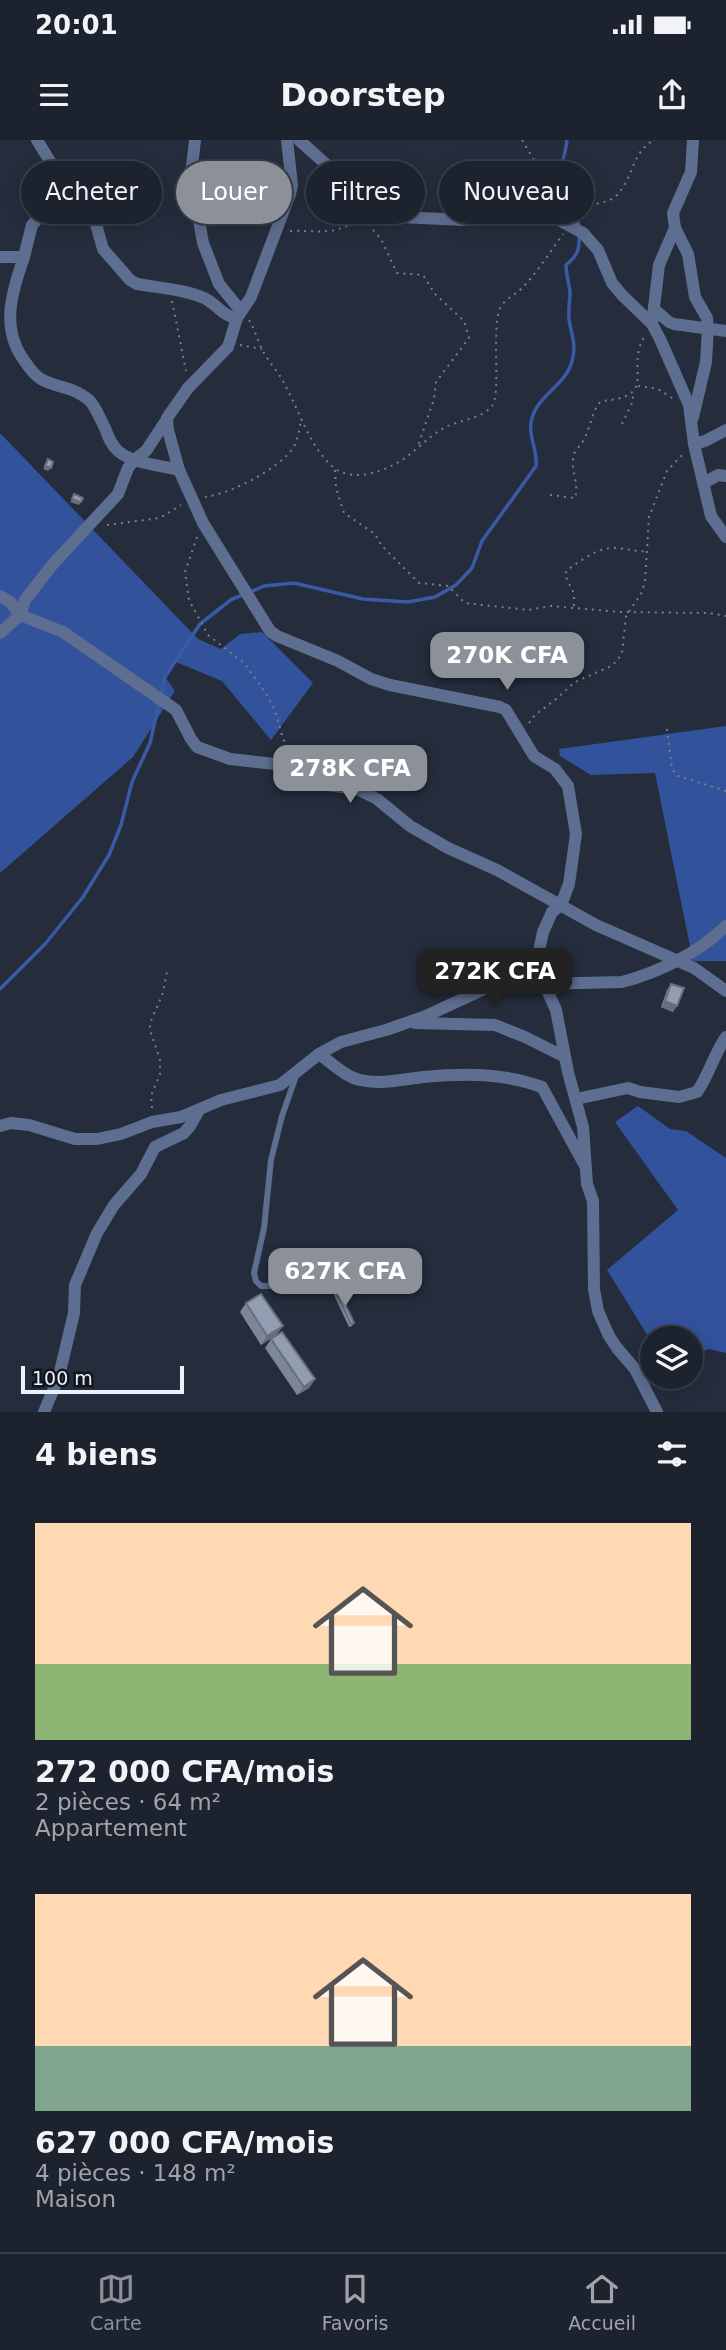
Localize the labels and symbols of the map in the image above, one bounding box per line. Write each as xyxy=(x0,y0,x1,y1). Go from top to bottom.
pin: 270K CFA xyxy=(435,632,579,692)
pin: 278K CFA xyxy=(278,746,422,805)
pin: 272K CFA xyxy=(423,948,567,1008)
pin: 627K CFA xyxy=(273,1248,417,1308)
scale bar xyxy=(21,1363,184,1395)

